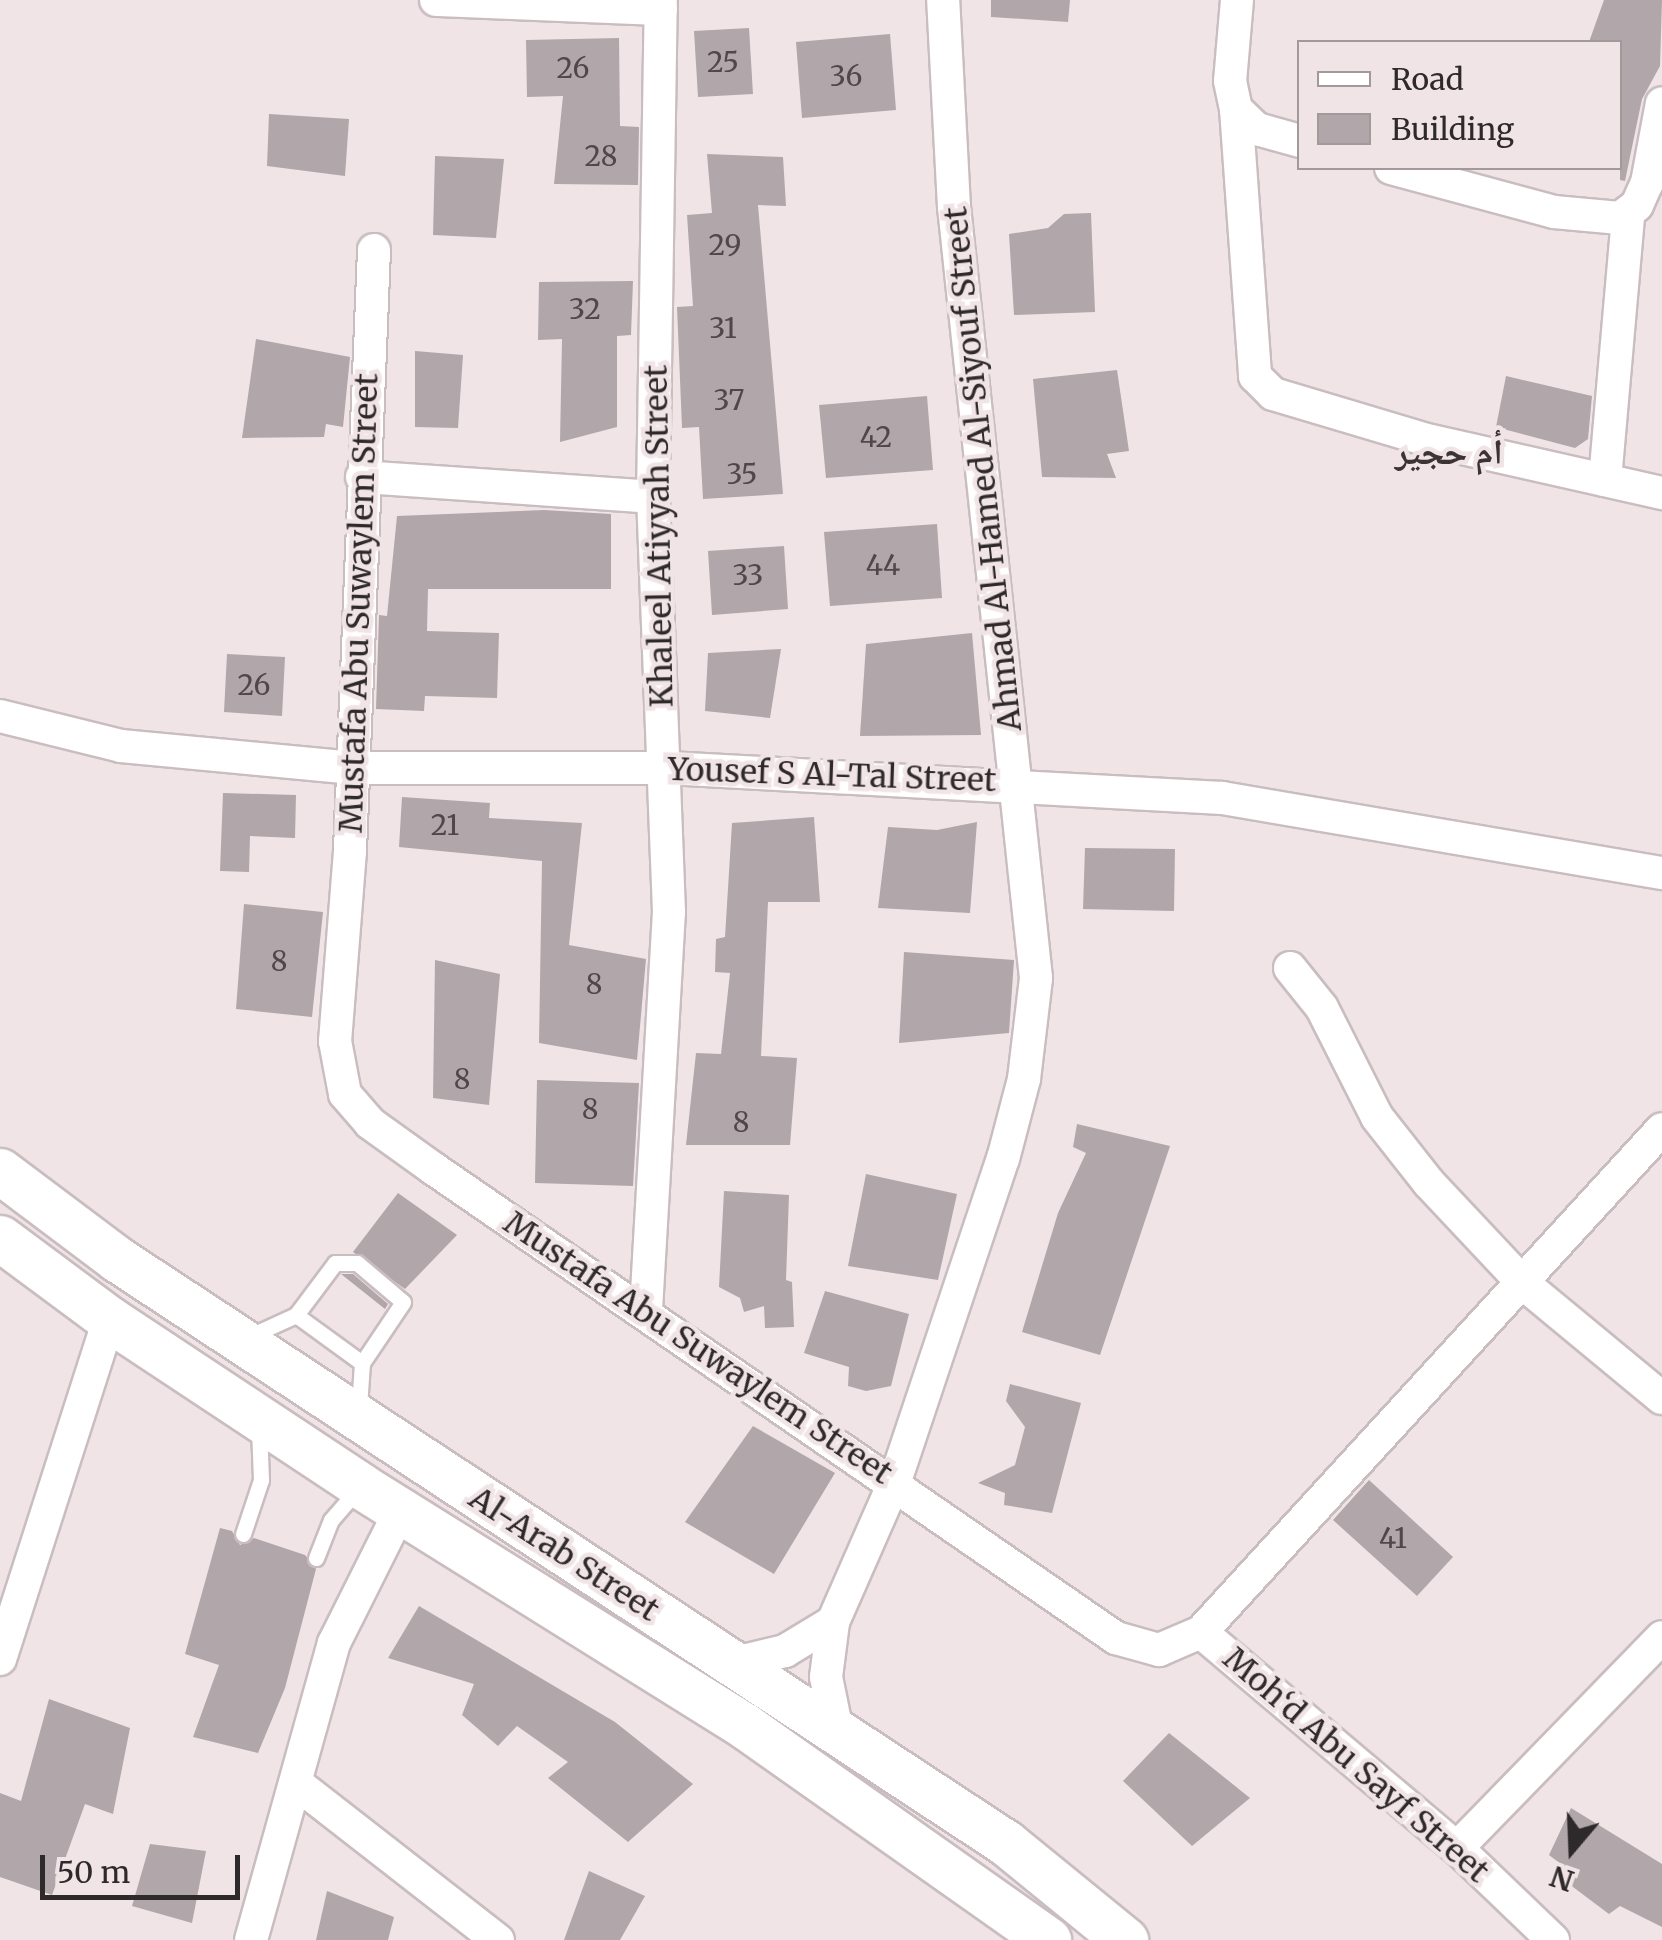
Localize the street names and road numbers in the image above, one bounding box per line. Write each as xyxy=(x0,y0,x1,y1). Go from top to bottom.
street label: Ahmad Al-Hamed Al-Siyouf Street xyxy=(936,205,1030,733)
street label: Khaleel Atiyyah Street xyxy=(637,364,681,708)
street label: Mustafa Abu Suwaylem Street xyxy=(332,372,386,834)
street label: Yousef S Al-Tal Street xyxy=(667,750,997,800)
street label: Mustafa Abu Suwaylem Street xyxy=(497,1203,899,1493)
street label: Al-Arab Street xyxy=(462,1478,666,1630)
street label: Moh‘d Abu Sayf Street xyxy=(1216,1639,1496,1891)

